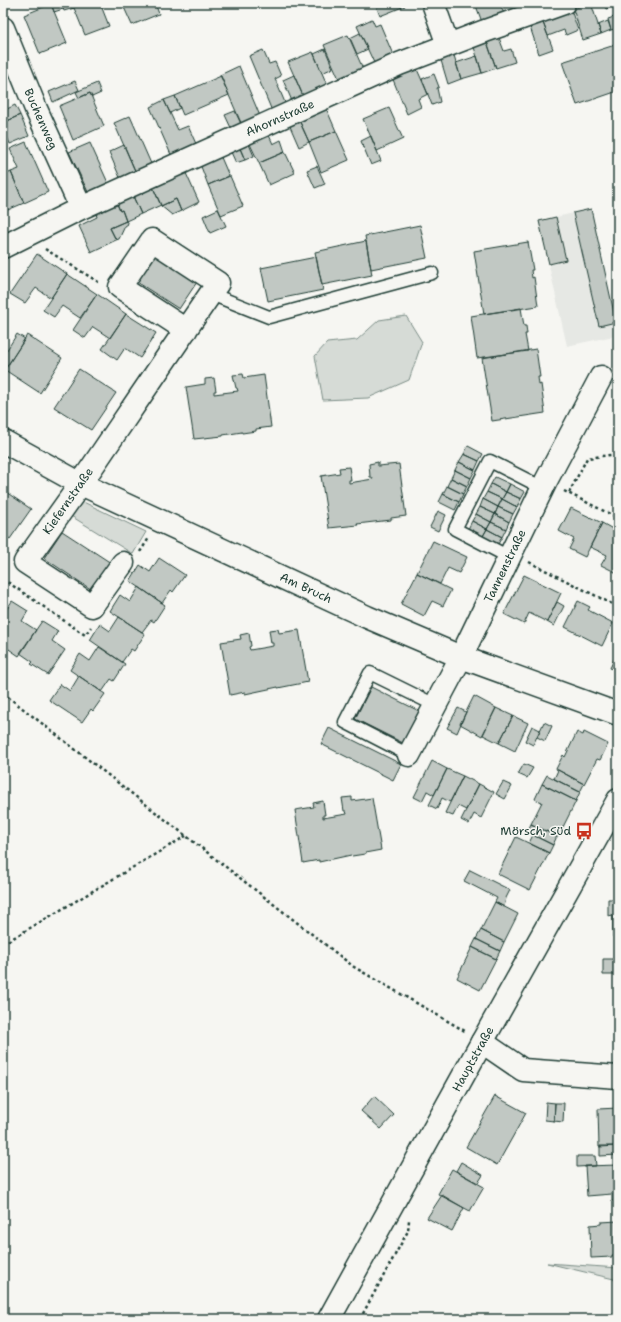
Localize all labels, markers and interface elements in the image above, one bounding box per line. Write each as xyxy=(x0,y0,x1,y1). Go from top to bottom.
street label: Buchenweg xyxy=(20,86,62,152)
street label: Ahornstraße xyxy=(243,96,317,140)
street label: Kiefernstraße xyxy=(39,464,97,538)
street label: Tannenstraße xyxy=(480,526,530,605)
street label: Am Bruch xyxy=(277,569,335,607)
bus stop icon: Mörsch, Süd xyxy=(574,821,594,841)
place label: Mörsch, Süd xyxy=(500,823,571,839)
street label: Hauptstraße xyxy=(448,1023,498,1095)

